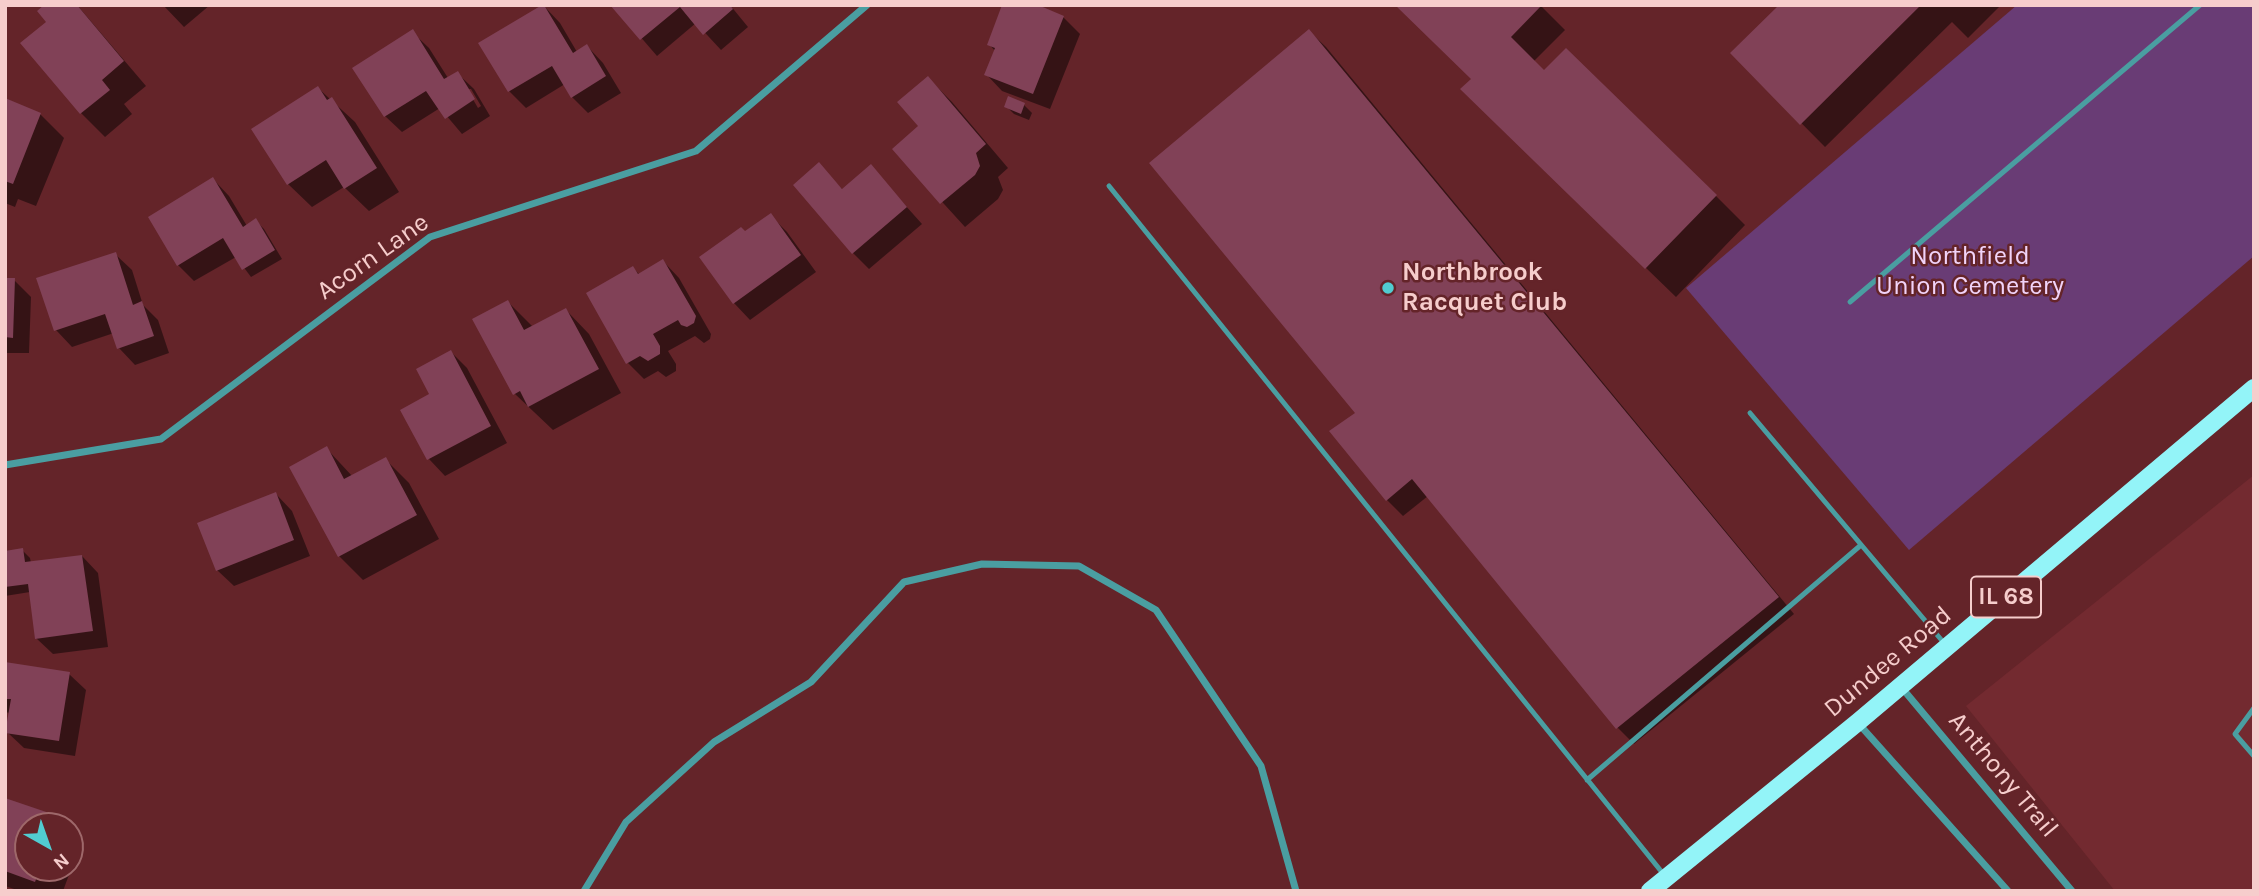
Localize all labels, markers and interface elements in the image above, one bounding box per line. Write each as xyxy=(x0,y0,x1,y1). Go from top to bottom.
street label: Acorn Lane xyxy=(311,207,435,307)
park label: Northfield Union Cemetery xyxy=(1876,241,2064,302)
place label: Northbrook Racquet Club xyxy=(1402,257,1567,318)
marker: Northbrook Racquet Club xyxy=(1380,280,1396,296)
road number: IL 68 xyxy=(1971,576,2041,618)
street label: Dundee Road xyxy=(1818,600,1958,724)
street label: Anthony Trail xyxy=(1942,706,2064,844)
north arrow xyxy=(14,812,84,882)
text: N xyxy=(49,849,74,874)

